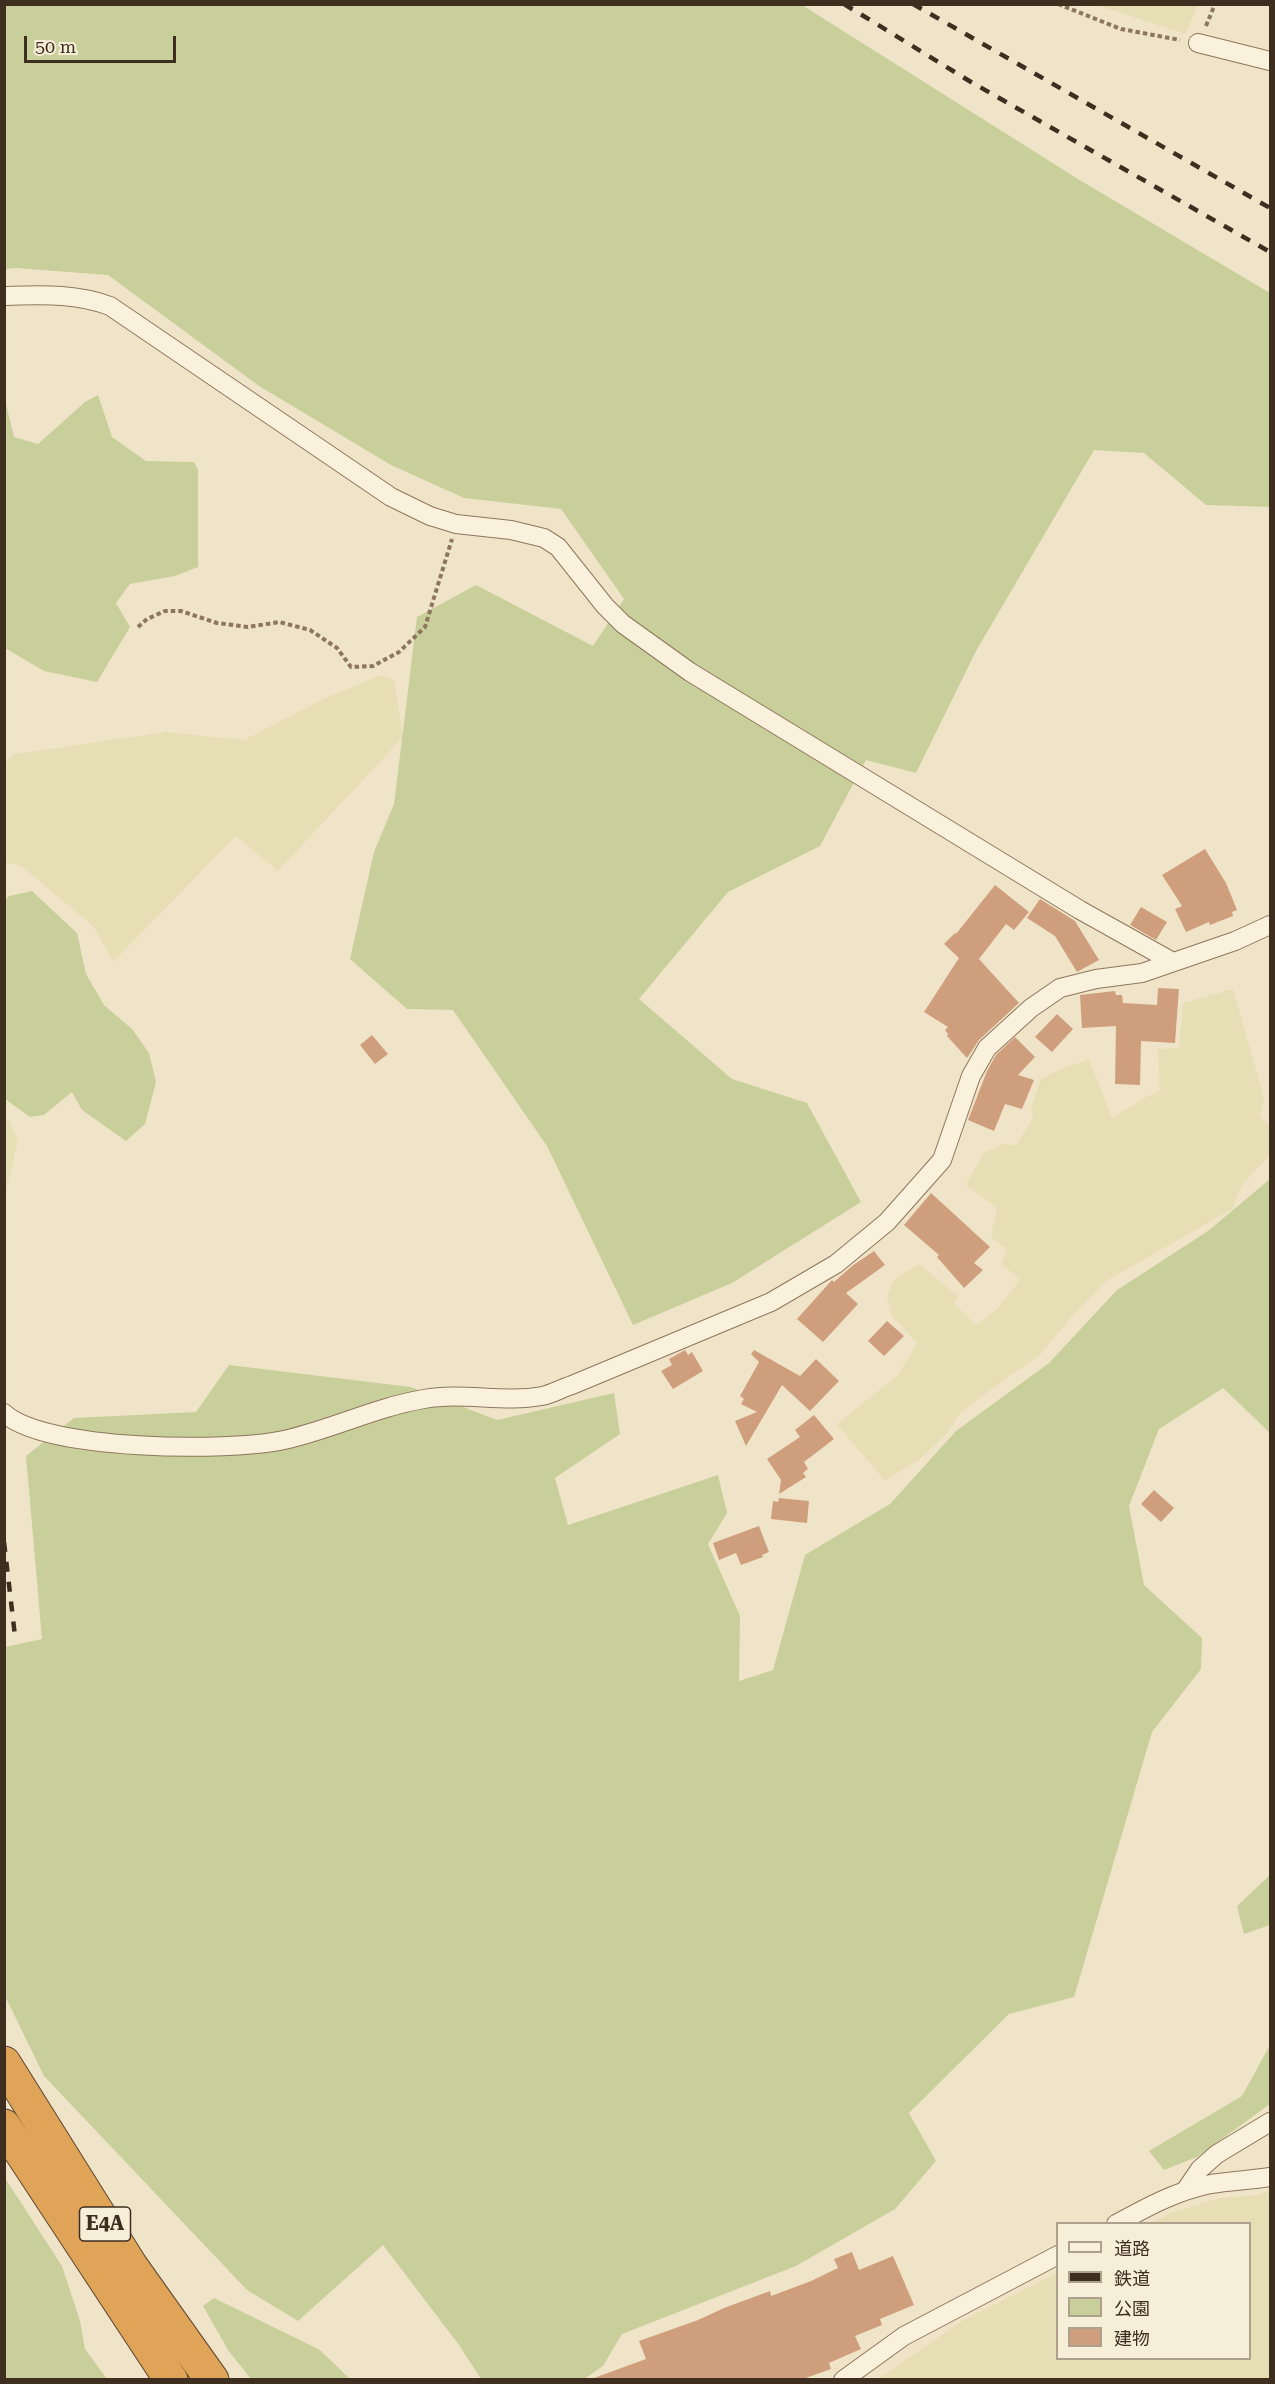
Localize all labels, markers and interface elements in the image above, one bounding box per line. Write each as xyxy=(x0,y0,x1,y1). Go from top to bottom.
scale bar xyxy=(27,24,178,62)
text: 50 m xyxy=(35,36,76,57)
road number: E4A xyxy=(80,2207,130,2241)
legend xyxy=(1056,2222,1251,2360)
text: 道路 xyxy=(1114,2238,1150,2259)
text: 鉄道 xyxy=(1114,2268,1150,2289)
text: 公園 xyxy=(1114,2298,1150,2319)
text: 建物 xyxy=(1114,2328,1150,2349)

